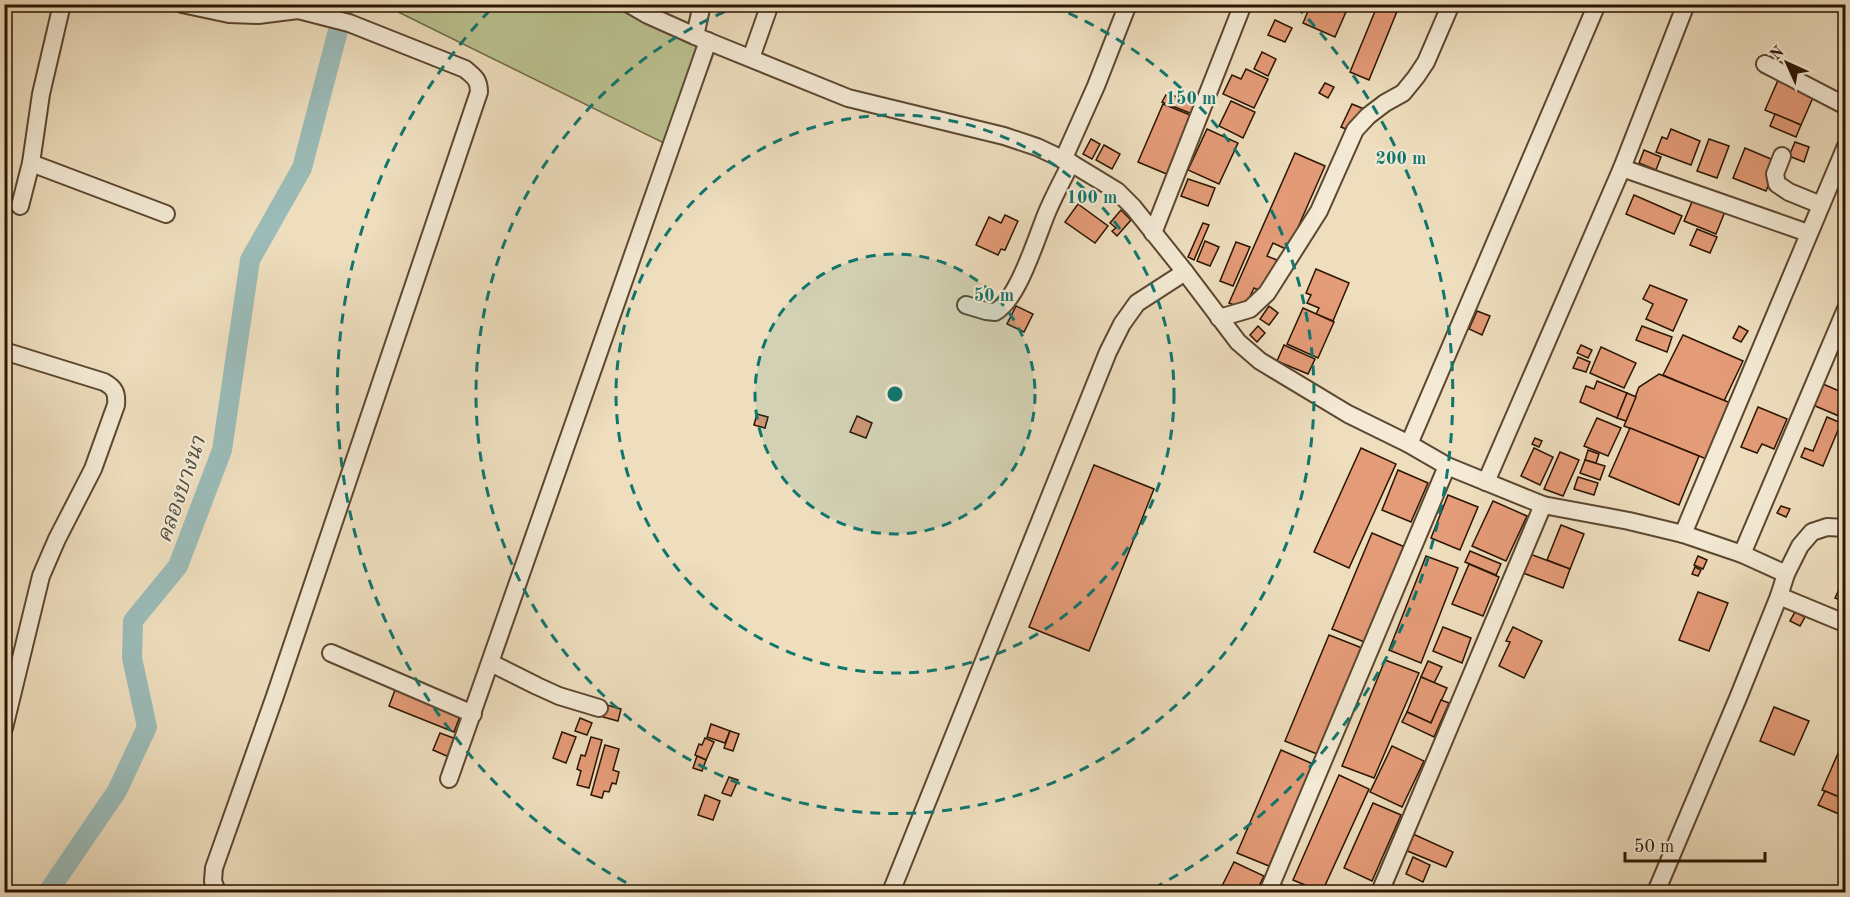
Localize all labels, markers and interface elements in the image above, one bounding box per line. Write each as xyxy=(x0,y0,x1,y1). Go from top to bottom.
north arrow xyxy=(1757,33,1817,93)
text: N xyxy=(1768,43,1788,64)
text: 150 m xyxy=(1166,90,1216,108)
text: 200 m xyxy=(1376,150,1426,168)
text: 100 m xyxy=(1067,189,1117,207)
text: 50 m xyxy=(974,287,1014,305)
centre of rings xyxy=(885,384,905,404)
water label: คลองบางนา xyxy=(153,432,211,546)
scale bar xyxy=(1625,825,1764,863)
text: 50 m xyxy=(1634,838,1674,856)

